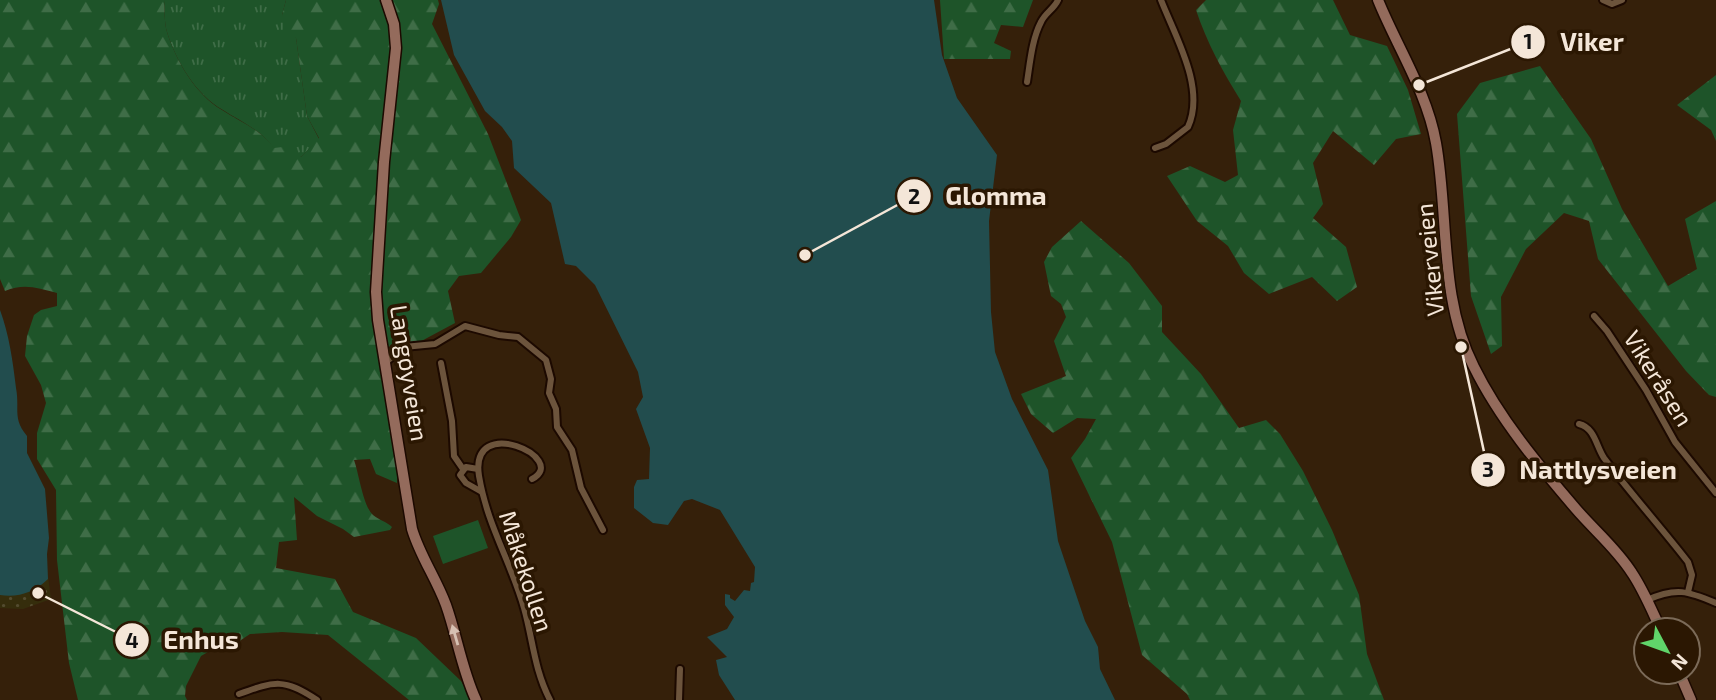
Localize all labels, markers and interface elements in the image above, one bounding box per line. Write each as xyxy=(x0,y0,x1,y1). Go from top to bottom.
callout: Viker xyxy=(1511,18,1637,65)
text: Viker xyxy=(1560,25,1624,56)
text: 1 xyxy=(1523,28,1533,53)
callout: Glomma xyxy=(896,173,1060,220)
text: Glomma xyxy=(945,179,1047,210)
text: 2 xyxy=(908,183,920,208)
street label: Vikerveien xyxy=(1409,202,1449,318)
street label: Langøyveien xyxy=(385,303,435,443)
street label: Vikeråsen xyxy=(1618,325,1700,431)
callout: Nattlysveien xyxy=(1470,447,1691,494)
text: Nattlysveien xyxy=(1519,453,1677,485)
text: 3 xyxy=(1482,456,1494,481)
street label: Måkekollen xyxy=(494,507,560,635)
north arrow xyxy=(1632,616,1702,686)
callout: Enhus xyxy=(115,617,253,664)
text: Enhus xyxy=(163,623,239,654)
one-way arrow xyxy=(449,624,459,645)
text: 4 xyxy=(125,627,139,652)
text: N xyxy=(1667,650,1693,675)

